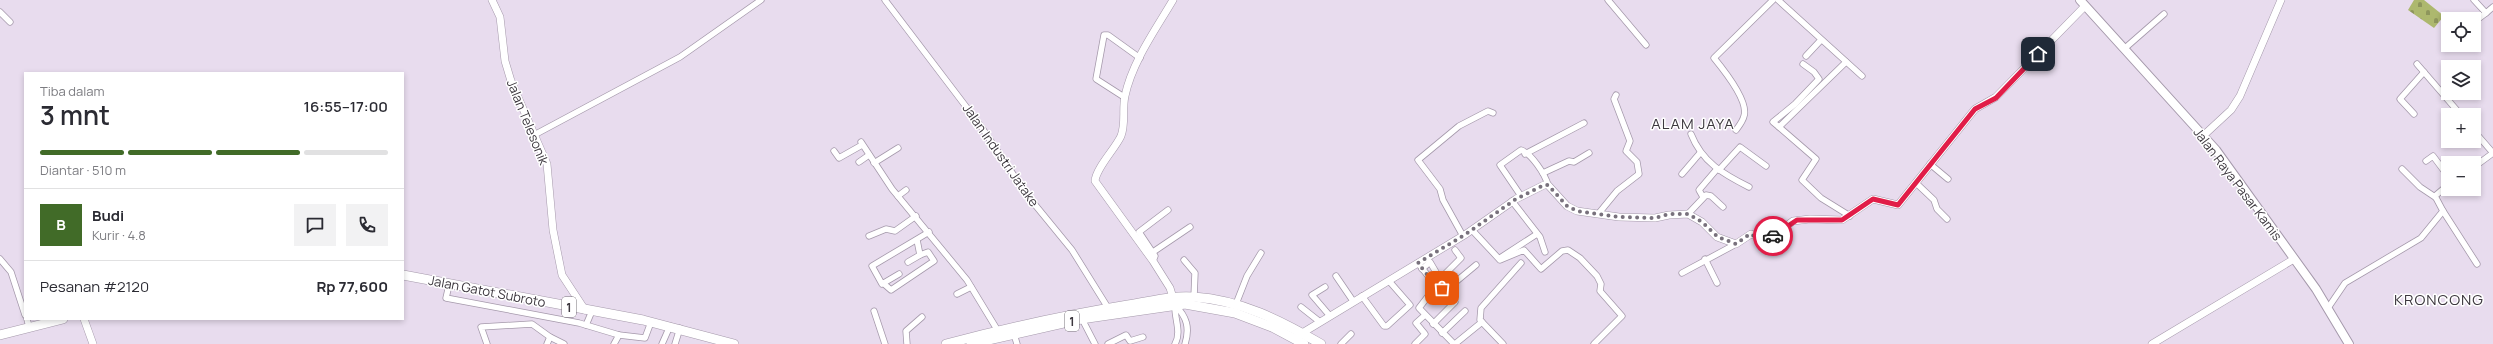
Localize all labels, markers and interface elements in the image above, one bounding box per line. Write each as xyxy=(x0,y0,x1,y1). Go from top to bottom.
map controls xyxy=(2441,12,2481,196)
button: locate xyxy=(2441,12,2481,52)
pin xyxy=(2021,37,2055,71)
icon: home xyxy=(2027,43,2049,65)
button: layers xyxy=(2441,60,2481,100)
street label: Jalan Telesonik xyxy=(503,77,553,168)
text: Tiba dalam xyxy=(40,82,105,100)
text: 16:55–17:00 xyxy=(304,96,388,117)
text: 3 mnt xyxy=(40,97,110,133)
street label: Jalan Industri Jatake xyxy=(959,100,1044,210)
button: + xyxy=(2441,108,2481,148)
district label: ALAM JAYA xyxy=(1651,113,1735,134)
street label: Jalan Raya Pasar Kamis xyxy=(2190,124,2287,244)
button: − xyxy=(2441,156,2481,196)
text: Diantar · 510 m xyxy=(40,161,126,179)
button: chat xyxy=(294,204,336,246)
button: phone xyxy=(346,204,388,246)
text: Budi xyxy=(92,205,124,226)
text: B xyxy=(56,214,66,235)
courier xyxy=(1753,216,1793,256)
icon: car xyxy=(1762,225,1784,247)
text: Kurir · 4.8 xyxy=(92,226,146,244)
street label: Jalan Gatot Subroto xyxy=(427,271,547,311)
pin xyxy=(1425,271,1459,305)
text: Pesanan #2120 xyxy=(40,276,149,297)
text: Rp 77,600 xyxy=(316,276,388,297)
icon: bag xyxy=(1431,277,1453,299)
district label: KRONCONG xyxy=(2394,289,2484,310)
road number: 1 xyxy=(562,297,576,317)
road number: 1 xyxy=(1065,311,1079,331)

